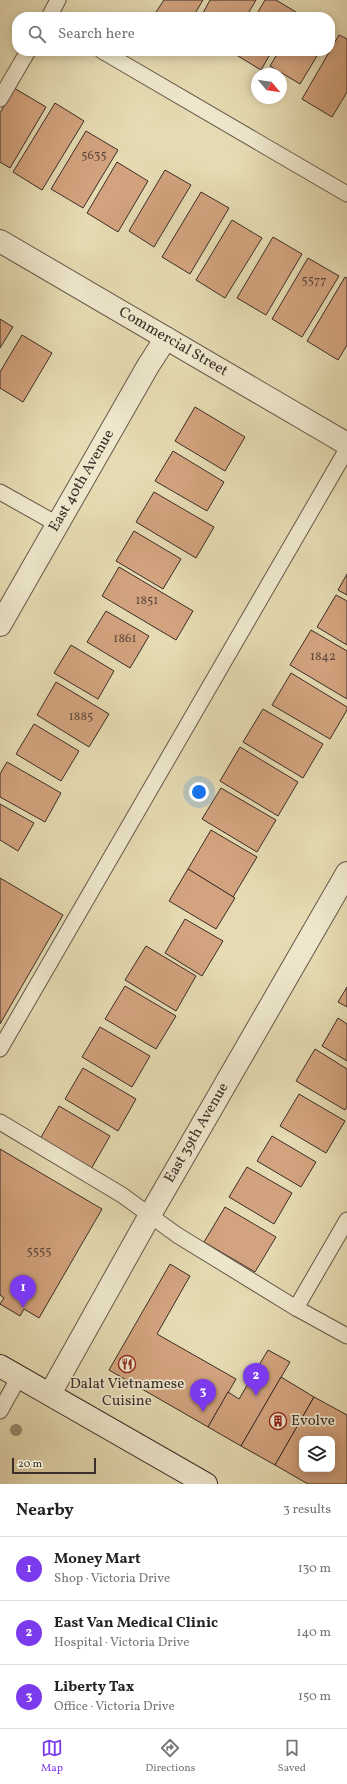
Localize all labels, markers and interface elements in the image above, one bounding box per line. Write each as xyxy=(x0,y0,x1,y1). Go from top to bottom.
search box xyxy=(12,12,335,56)
icon: search xyxy=(26,23,48,45)
text: Search here xyxy=(58,24,135,45)
north arrow xyxy=(251,68,287,104)
house number: 5635 xyxy=(81,147,107,165)
house number: 5577 xyxy=(301,272,327,290)
street label: Commercial Street xyxy=(114,302,232,382)
street label: East 40th Avenue xyxy=(44,426,120,536)
house number: 1851 xyxy=(136,592,158,610)
house number: 1861 xyxy=(113,630,137,648)
house number: 1842 xyxy=(310,648,336,666)
house number: 1885 xyxy=(69,708,93,726)
your location xyxy=(189,782,209,802)
street label: East 39th Avenue xyxy=(160,1079,234,1187)
house number: 5555 xyxy=(26,1243,52,1261)
pin: 1 xyxy=(10,1275,36,1308)
restaurant icon: Dalat Vietnamese Cuisine xyxy=(117,1354,137,1374)
pin: 2 xyxy=(243,1363,269,1396)
place label: Dalat Vietnamese Cuisine xyxy=(70,1374,184,1412)
pin: 3 xyxy=(190,1379,216,1412)
building icon: Evolve xyxy=(268,1411,288,1431)
place label: Evolve xyxy=(291,1411,335,1432)
map controls xyxy=(299,1436,335,1472)
button: layers xyxy=(299,1436,335,1472)
scale bar xyxy=(12,1456,96,1475)
text: 20 m xyxy=(18,1457,42,1472)
text: Nearby xyxy=(16,1499,74,1522)
text: 3 results xyxy=(283,1501,331,1519)
text: Money Mart xyxy=(54,1549,141,1570)
text: 1 xyxy=(26,1560,32,1578)
text: 130 m xyxy=(298,1560,331,1578)
text: Shop · Victoria Drive xyxy=(54,1570,170,1588)
text: East Van Medical Clinic xyxy=(54,1613,218,1634)
text: 2 xyxy=(26,1624,32,1642)
text: 140 m xyxy=(297,1624,331,1642)
text: Hospital · Victoria Drive xyxy=(54,1634,189,1652)
text: Liberty Tax xyxy=(54,1677,134,1698)
text: 3 xyxy=(26,1688,32,1706)
text: 150 m xyxy=(298,1688,331,1706)
text: Office · Victoria Drive xyxy=(54,1698,175,1716)
tab: Map xyxy=(41,1737,63,1776)
tab: Directions xyxy=(145,1737,196,1776)
tab: Saved xyxy=(278,1737,306,1776)

